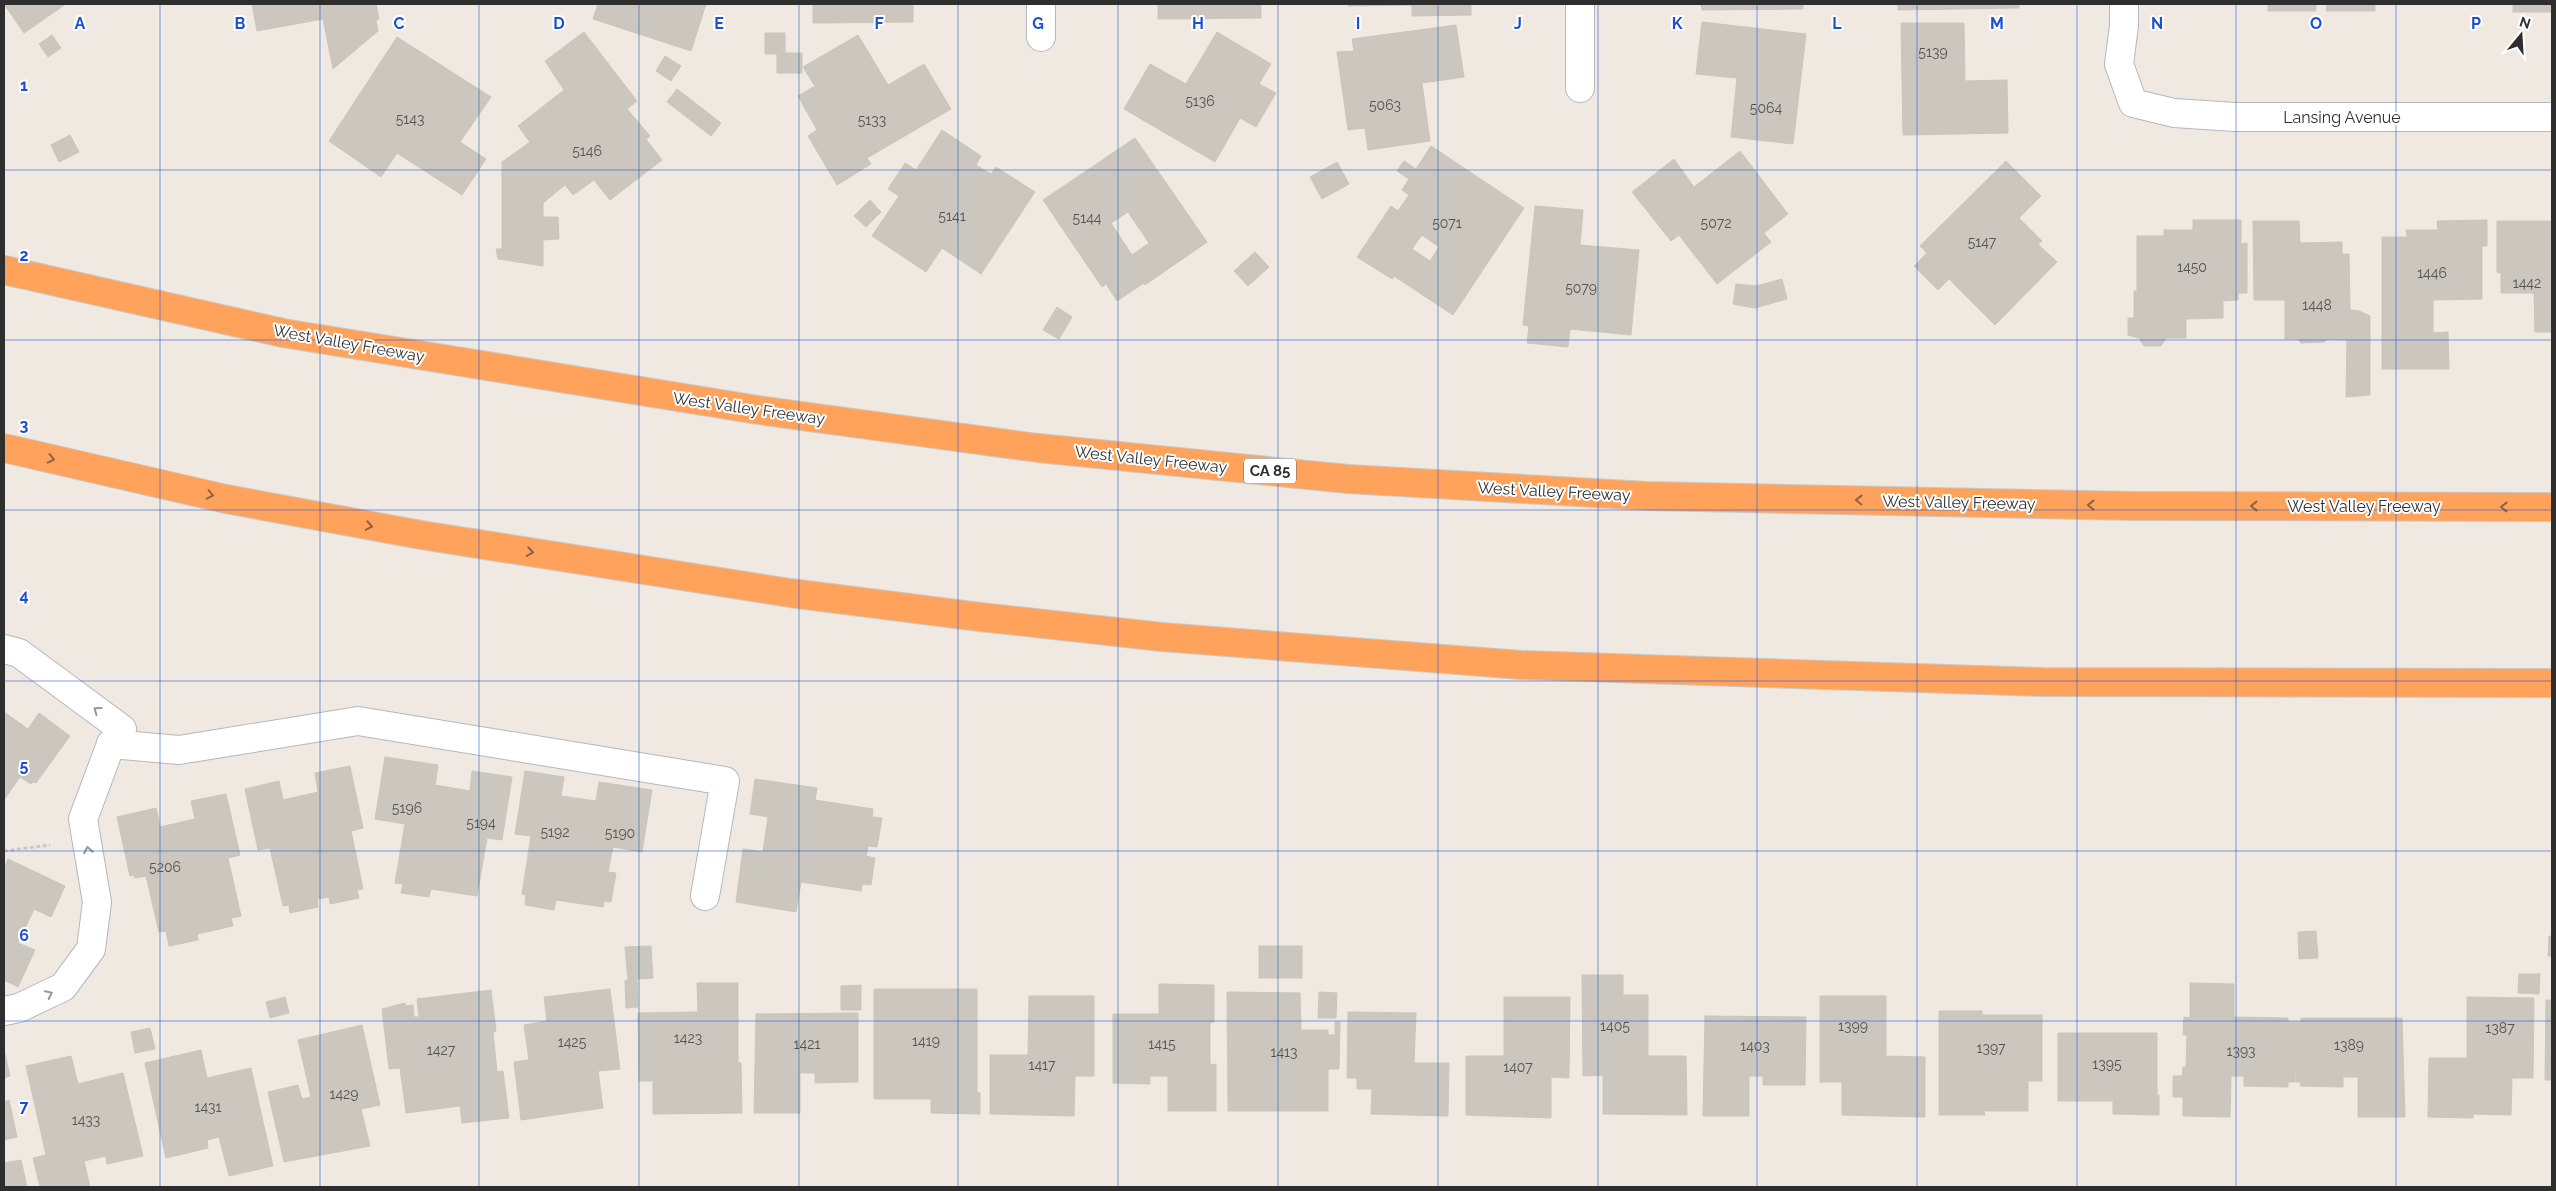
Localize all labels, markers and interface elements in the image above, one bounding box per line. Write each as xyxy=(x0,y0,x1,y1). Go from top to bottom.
north arrow xyxy=(2496,10,2546,60)
text: N xyxy=(2517,13,2533,32)
text: A xyxy=(75,14,86,33)
text: B xyxy=(235,14,246,33)
text: C xyxy=(394,14,405,33)
text: D xyxy=(553,14,565,33)
text: E xyxy=(714,14,724,33)
text: F xyxy=(874,14,884,33)
text: G xyxy=(1032,14,1044,33)
text: H xyxy=(1192,14,1204,33)
text: I xyxy=(1356,14,1360,33)
text: J xyxy=(1514,14,1522,33)
text: K xyxy=(1672,14,1683,33)
text: L xyxy=(1832,14,1842,33)
text: M xyxy=(1990,14,2004,33)
text: N xyxy=(2151,14,2163,33)
text: O xyxy=(2310,14,2322,33)
text: P xyxy=(2471,14,2481,33)
house number: 5139 xyxy=(1918,44,1948,60)
text: 1 xyxy=(20,76,28,95)
house number: 5136 xyxy=(1185,93,1215,109)
house number: 5063 xyxy=(1369,97,1401,113)
house number: 5064 xyxy=(1750,100,1782,116)
street label: Lansing Avenue xyxy=(2283,108,2401,127)
house number: 5143 xyxy=(396,111,424,127)
house number: 5133 xyxy=(858,112,886,128)
house number: 5146 xyxy=(572,143,602,159)
house number: 5141 xyxy=(938,208,966,224)
house number: 5144 xyxy=(1073,210,1102,226)
house number: 5071 xyxy=(1432,215,1462,231)
house number: 5072 xyxy=(1701,215,1731,231)
house number: 5147 xyxy=(1968,234,1997,250)
text: 2 xyxy=(19,246,29,265)
house number: 1450 xyxy=(2177,259,2207,275)
house number: 1446 xyxy=(2417,265,2447,281)
house number: 1442 xyxy=(2513,275,2541,291)
house number: 5079 xyxy=(1565,280,1597,296)
house number: 1448 xyxy=(2302,297,2332,313)
street label: West Valley Freeway xyxy=(272,321,426,366)
street label: West Valley Freeway xyxy=(672,388,826,429)
text: 3 xyxy=(20,416,29,435)
street label: West Valley Freeway xyxy=(1074,442,1228,477)
one-way arrow xyxy=(47,453,56,464)
road number: CA 85 xyxy=(1244,458,1296,484)
street label: West Valley Freeway xyxy=(1477,478,1631,505)
one-way arrow xyxy=(205,489,214,500)
street label: West Valley Freeway xyxy=(1882,492,2036,513)
one-way arrow xyxy=(1854,495,1862,505)
street label: West Valley Freeway xyxy=(2287,497,2441,516)
one-way arrow xyxy=(2087,500,2094,510)
one-way arrow xyxy=(2249,501,2257,511)
one-way arrow xyxy=(2499,501,2507,512)
one-way arrow xyxy=(365,520,374,530)
one-way arrow xyxy=(526,546,534,557)
text: 4 xyxy=(19,586,29,605)
one-way arrow xyxy=(93,707,103,716)
text: 5 xyxy=(20,756,29,775)
house number: 5196 xyxy=(392,800,422,816)
house number: 5194 xyxy=(466,815,496,831)
house number: 5192 xyxy=(540,824,570,840)
house number: 5190 xyxy=(605,825,635,841)
one-way arrow xyxy=(84,846,94,855)
house number: 5206 xyxy=(149,859,181,875)
text: 6 xyxy=(19,926,29,945)
one-way arrow xyxy=(44,990,53,1000)
house number: 1405 xyxy=(1600,1018,1630,1034)
house number: 1399 xyxy=(1838,1018,1868,1034)
house number: 1387 xyxy=(2485,1020,2515,1036)
house number: 1423 xyxy=(674,1030,702,1046)
house number: 1419 xyxy=(912,1033,940,1049)
house number: 1425 xyxy=(558,1034,587,1050)
house number: 1421 xyxy=(794,1036,820,1052)
house number: 1415 xyxy=(1148,1036,1176,1052)
house number: 1389 xyxy=(2334,1037,2364,1053)
house number: 1403 xyxy=(1740,1038,1770,1054)
house number: 1397 xyxy=(1976,1040,2006,1056)
house number: 1427 xyxy=(427,1042,456,1058)
house number: 1393 xyxy=(2226,1043,2256,1059)
house number: 1413 xyxy=(1270,1044,1298,1060)
house number: 1395 xyxy=(2092,1056,2122,1072)
house number: 1417 xyxy=(1028,1057,1056,1073)
house number: 1407 xyxy=(1503,1059,1533,1075)
house number: 1429 xyxy=(329,1086,359,1102)
text: 7 xyxy=(20,1097,29,1116)
house number: 1431 xyxy=(194,1099,222,1115)
house number: 1433 xyxy=(72,1112,100,1128)

